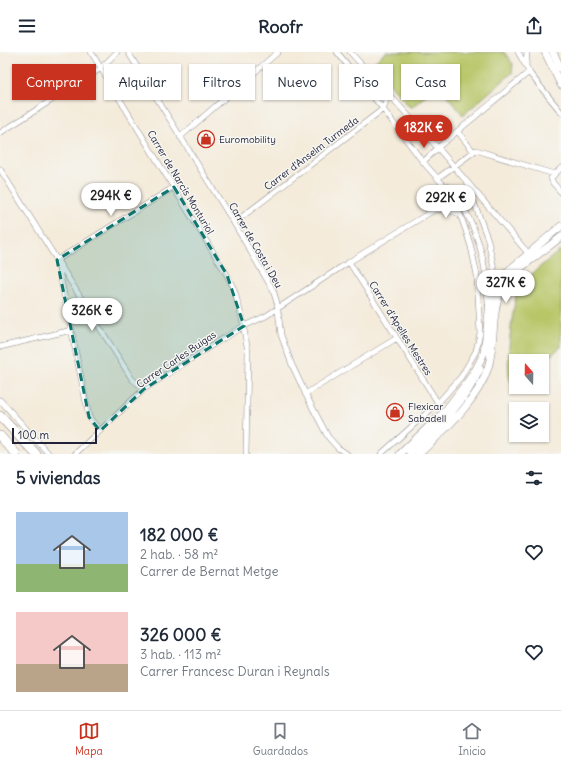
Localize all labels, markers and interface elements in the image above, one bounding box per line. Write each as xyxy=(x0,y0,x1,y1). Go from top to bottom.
icon: menu xyxy=(16,15,38,37)
text: Roofr xyxy=(258,15,303,38)
icon: share xyxy=(523,15,545,37)
chip: Comprar xyxy=(12,64,96,100)
chip: Alquilar xyxy=(104,64,181,100)
chip: Filtros xyxy=(189,64,255,100)
chip: Nuevo xyxy=(263,64,331,100)
chip: Piso xyxy=(339,64,393,100)
chip: Casa xyxy=(401,64,460,100)
street label: Carrer d'Anselm Turmeda xyxy=(261,113,361,193)
pin: 182K € xyxy=(391,115,457,149)
text: 182K € xyxy=(404,119,444,136)
street label: Carrer de Narcís Monturiol xyxy=(144,128,217,237)
shop icon: Euromobility xyxy=(196,129,216,149)
place label: Euromobility xyxy=(219,133,276,146)
pin: 294K € xyxy=(78,183,144,217)
pin: 292K € xyxy=(413,185,479,219)
text: 294K € xyxy=(90,187,132,204)
text: 292K € xyxy=(425,189,467,206)
street label: Carrer de Costa i Deu xyxy=(226,200,285,290)
pin: 327K € xyxy=(473,270,539,304)
text: 327K € xyxy=(486,274,526,291)
street label: Carrer d'Apelles Mestres xyxy=(366,279,435,378)
pin: 326K € xyxy=(59,298,125,332)
text: 326K € xyxy=(71,302,113,319)
street label: Carrer Carles Buigas xyxy=(134,328,219,391)
north arrow xyxy=(509,354,549,394)
map controls xyxy=(509,354,549,442)
place label: Flexicar Sabadell xyxy=(408,400,446,425)
shop icon: Flexicar Sabadell xyxy=(385,402,405,422)
button: layers xyxy=(509,402,549,442)
scale bar xyxy=(12,426,97,445)
text: 100 m xyxy=(18,428,49,442)
text: 5 viviendas xyxy=(16,467,100,489)
icon: filters xyxy=(523,467,545,489)
text: 182 000 € xyxy=(140,524,218,546)
icon: home xyxy=(48,528,96,576)
icon: heart xyxy=(523,541,545,563)
text: 2 hab. · 58 m² xyxy=(140,546,218,563)
text: Carrer de Bernat Metge xyxy=(140,563,279,580)
text: 326 000 € xyxy=(140,624,221,646)
icon: home xyxy=(48,628,96,676)
icon: heart xyxy=(523,641,545,663)
text: 3 hab. · 113 m² xyxy=(140,646,221,663)
text: Carrer Francesc Duran i Reynals xyxy=(140,663,330,680)
tab: Mapa xyxy=(75,720,103,758)
tab: Guardados xyxy=(253,720,308,758)
tab: Inicio xyxy=(458,720,486,758)

